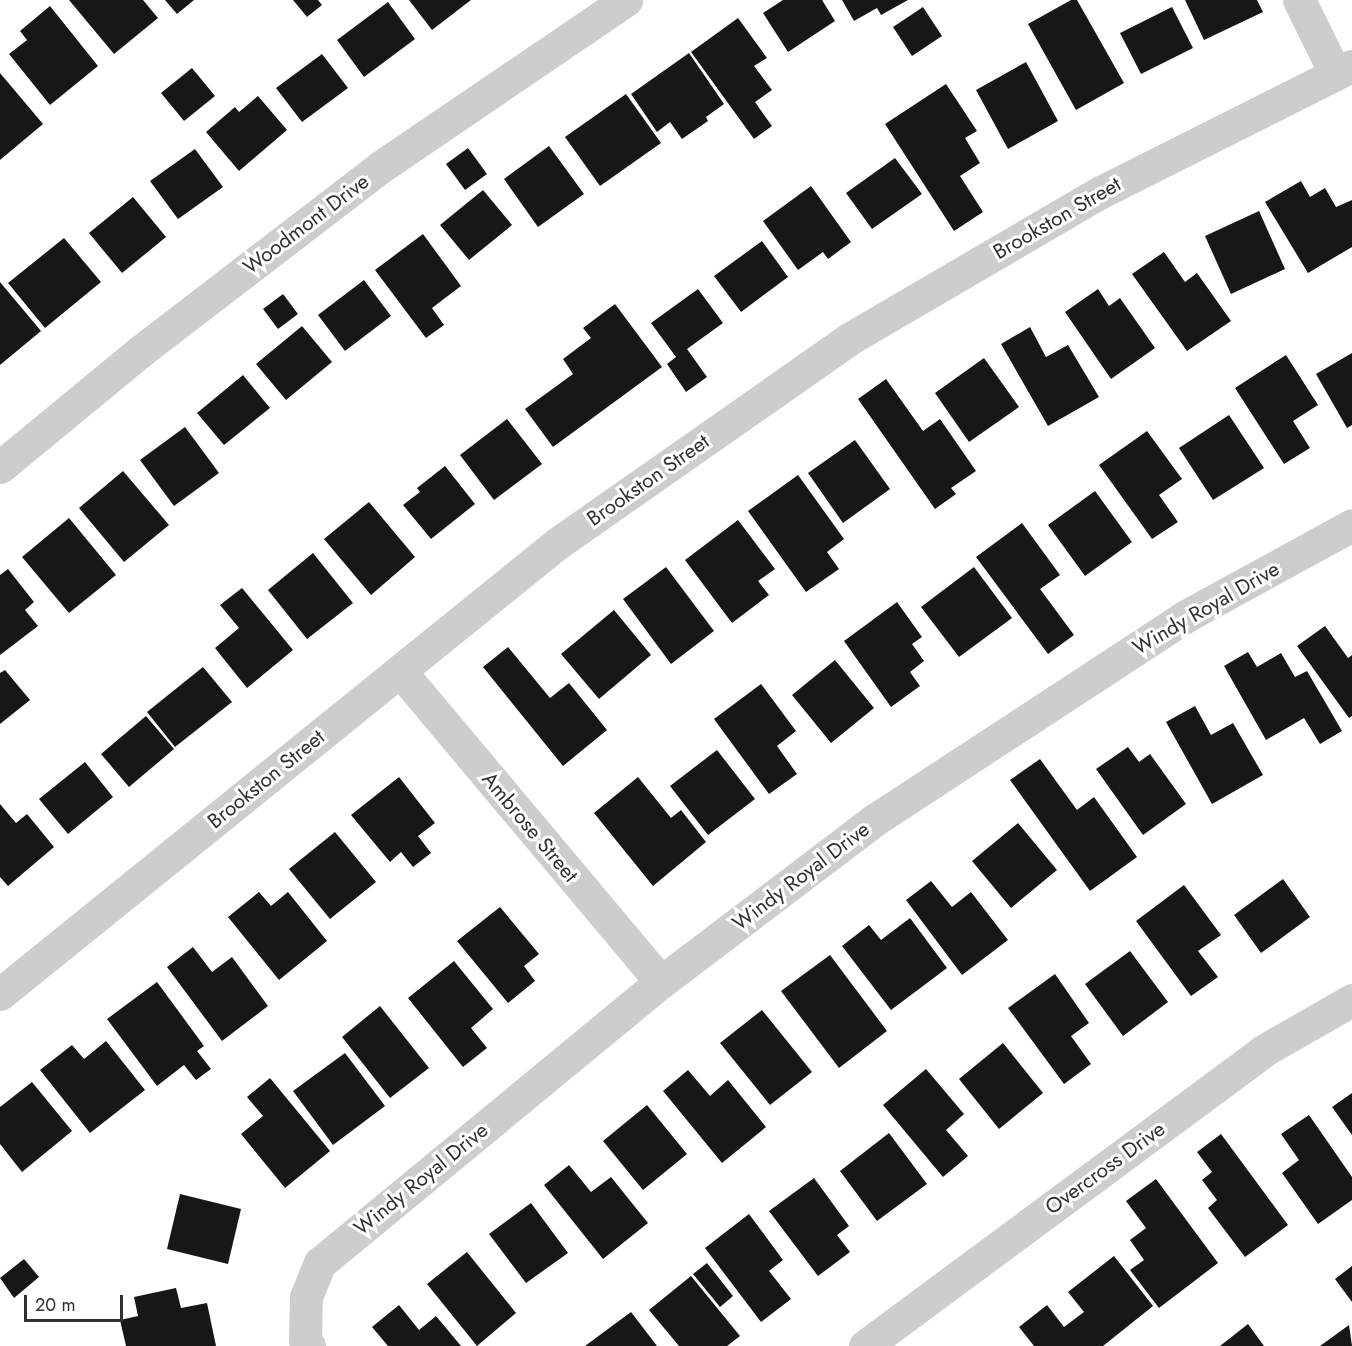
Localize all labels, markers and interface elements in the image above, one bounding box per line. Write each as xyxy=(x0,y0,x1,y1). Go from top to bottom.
street label: Woodmont Drive xyxy=(238,169,374,279)
street label: Brookston Street xyxy=(989,171,1125,265)
street label: Brookston Street xyxy=(582,429,714,531)
street label: Windy Royal Drive xyxy=(1128,556,1284,660)
street label: Brookston Street xyxy=(202,724,330,834)
street label: Ambrose Street xyxy=(477,767,583,887)
street label: Windy Royal Drive xyxy=(728,816,874,936)
street label: Overcross Drive xyxy=(1040,1116,1170,1220)
street label: Windy Royal Drive xyxy=(349,1117,493,1241)
scale bar xyxy=(27,1283,126,1321)
text: 20 m xyxy=(35,1292,75,1318)

